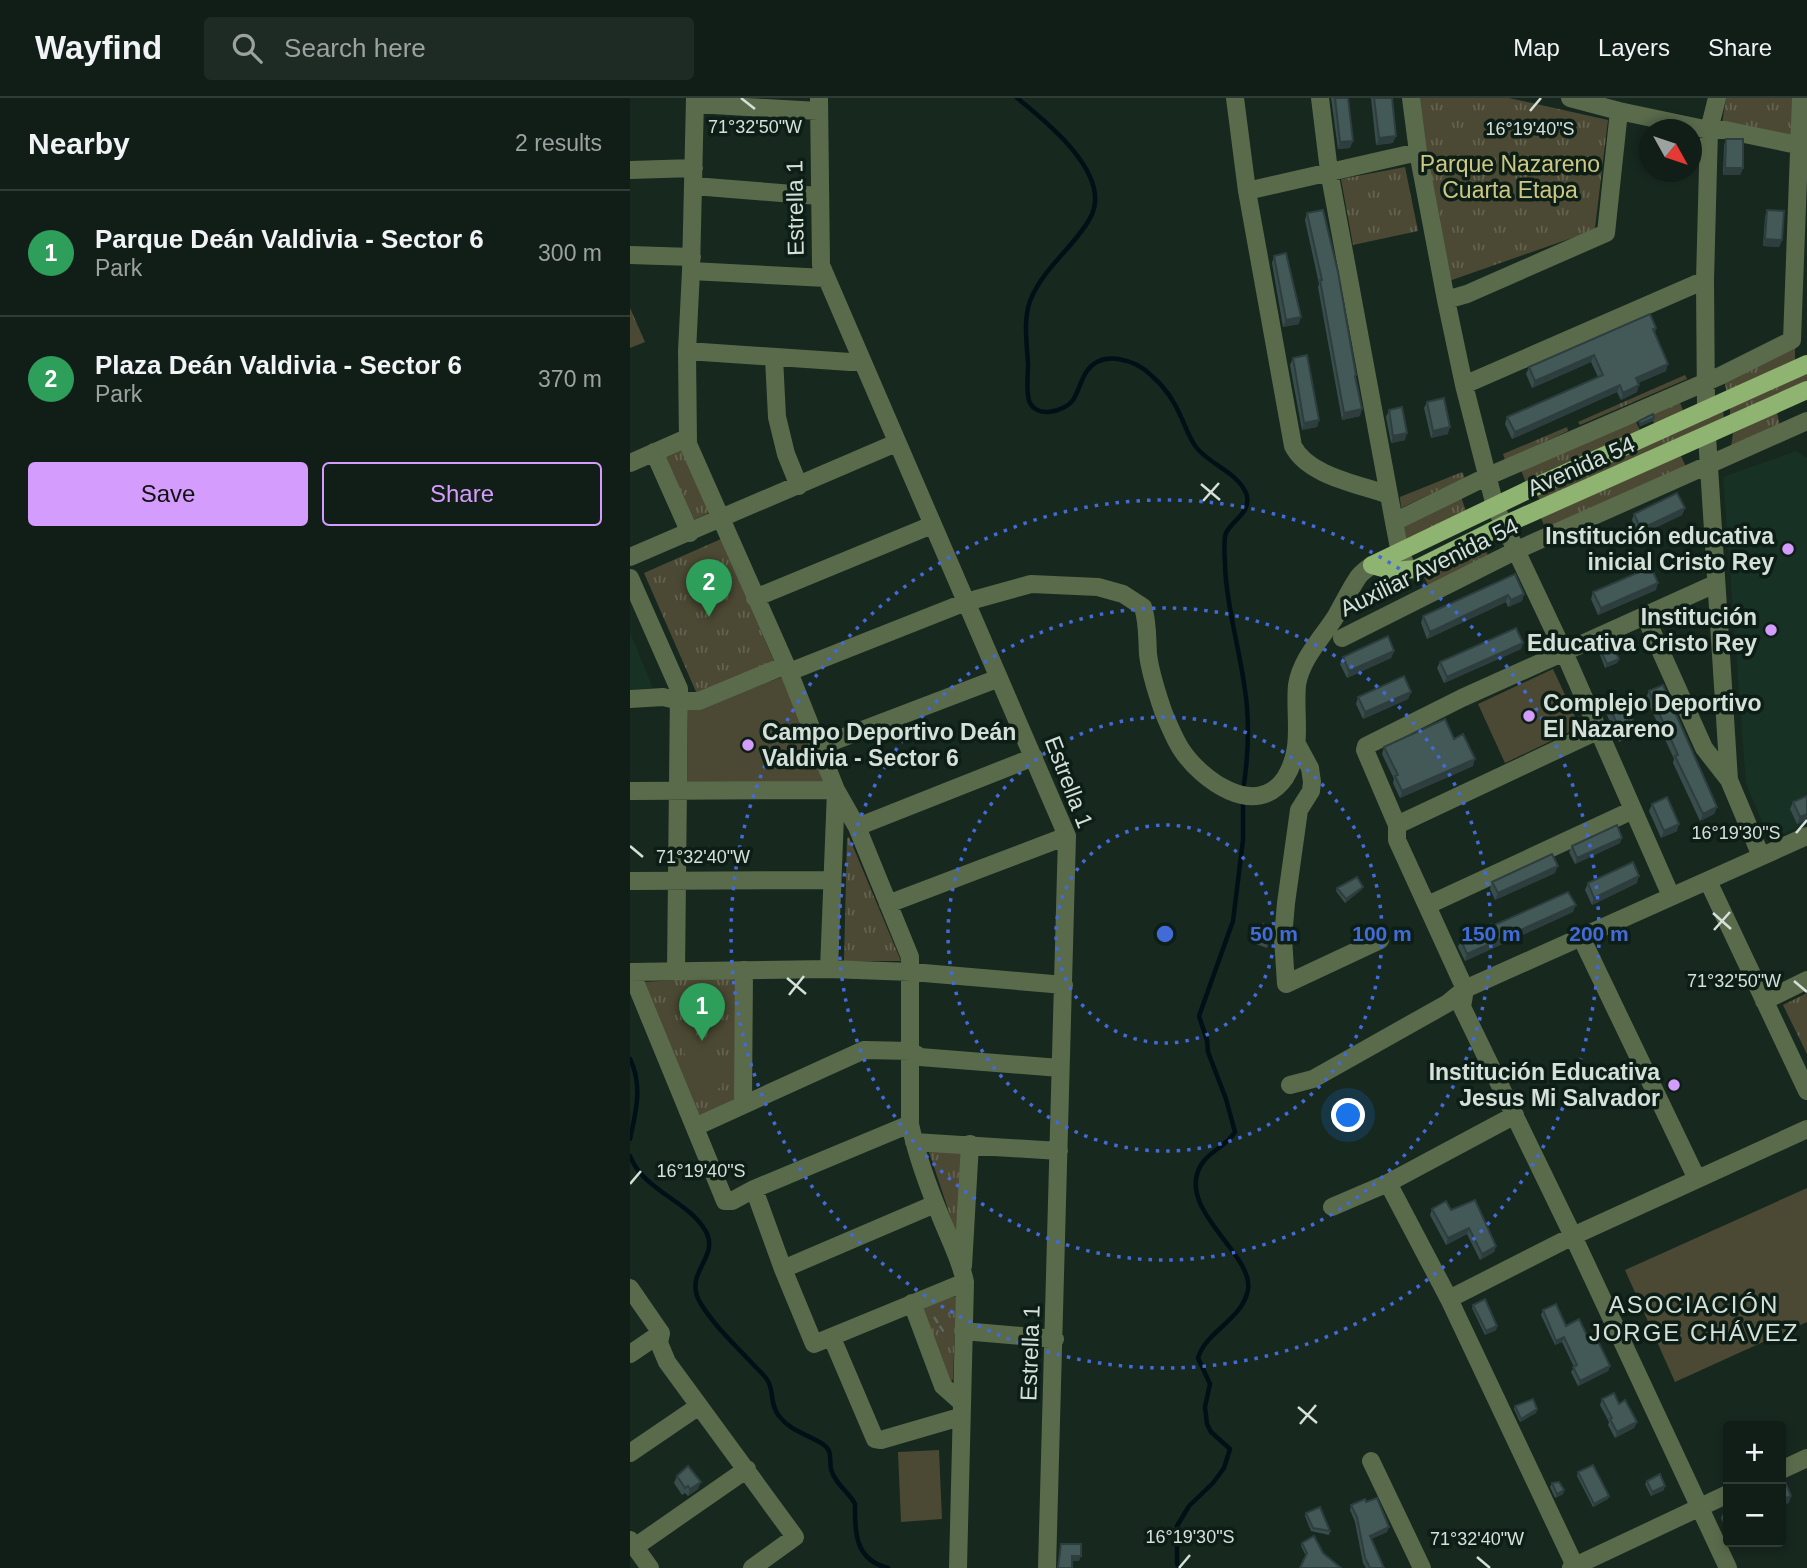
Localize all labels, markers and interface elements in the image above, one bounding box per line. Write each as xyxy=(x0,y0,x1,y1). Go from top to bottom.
search box xyxy=(204,17,694,80)
text: Wayfind xyxy=(35,29,162,66)
icon: search xyxy=(228,29,266,67)
text: Search here xyxy=(284,33,426,63)
text: Map xyxy=(1513,34,1560,61)
text: Layers xyxy=(1598,34,1670,61)
text: Share xyxy=(1708,34,1772,61)
text: 71°32'50"W xyxy=(708,117,802,137)
text: 16°19'40"S xyxy=(1485,119,1575,139)
north arrow xyxy=(1639,119,1702,182)
text: Nearby xyxy=(28,127,130,160)
text: 2 results xyxy=(515,130,602,156)
park label: Parque Nazareno Cuarta Etapa xyxy=(1420,151,1600,203)
street label: Estrella 1 xyxy=(781,160,809,256)
text: Parque Deán Valdivia - Sector 6 xyxy=(95,224,484,254)
text: 1 xyxy=(45,240,57,266)
text: 300 m xyxy=(538,240,602,266)
text: Park xyxy=(95,255,142,281)
text: Plaza Deán Valdivia - Sector 6 xyxy=(95,350,462,380)
text: 2 xyxy=(45,366,57,392)
text: 370 m xyxy=(538,366,602,392)
text: Park xyxy=(95,381,142,407)
street label: Avenida 54 xyxy=(1523,431,1639,501)
button: Save xyxy=(28,462,308,526)
button: Share xyxy=(322,462,602,526)
street label: Auxiliar Avenida 54 xyxy=(1336,512,1523,621)
place label: Institución educativa inicial Cristo Rey xyxy=(1545,523,1774,575)
marker: Institución educativa inicial Cristo Rey xyxy=(1780,541,1796,557)
pin: 2 xyxy=(686,559,732,617)
place label: Institución Educativa Cristo Rey xyxy=(1527,604,1757,656)
marker: Institución Educativa Cristo Rey xyxy=(1763,622,1779,638)
place label: Complejo Deportivo El Nazareno xyxy=(1543,690,1762,742)
marker: Complejo Deportivo El Nazareno xyxy=(1521,708,1537,724)
place label: Campo Deportivo Deán Valdivia - Sector 6 xyxy=(762,719,1016,771)
street label: Estrella 1 xyxy=(1040,733,1098,831)
marker: Campo Deportivo Deán Valdivia - Sector 6 xyxy=(740,737,756,753)
text: 16°19'30"S xyxy=(1691,823,1781,843)
text: 71°32'40"W xyxy=(656,847,750,867)
centre of rings xyxy=(1153,922,1177,946)
text: 50 m xyxy=(1250,922,1298,945)
text: 100 m xyxy=(1352,922,1412,945)
text: 150 m xyxy=(1461,922,1521,945)
text: 200 m xyxy=(1569,922,1629,945)
text: 71°32'50"W xyxy=(1687,971,1781,991)
pin: 1 xyxy=(679,983,725,1041)
place label: Institución Educativa Jesus Mi Salvador xyxy=(1429,1059,1660,1111)
marker: Institución Educativa Jesus Mi Salvador xyxy=(1666,1077,1682,1093)
your location xyxy=(1331,1098,1365,1132)
text: 16°19'40"S xyxy=(656,1161,746,1181)
district label: ASOCIACIÓN JORGE CHÁVEZ xyxy=(1589,1291,1799,1346)
street label: Estrella 1 xyxy=(1015,1305,1045,1401)
map controls xyxy=(1723,1421,1786,1547)
button: + xyxy=(1723,1421,1786,1484)
button: − xyxy=(1723,1484,1786,1547)
text: 16°19'30"S xyxy=(1145,1527,1235,1547)
text: 71°32'40"W xyxy=(1430,1529,1524,1549)

